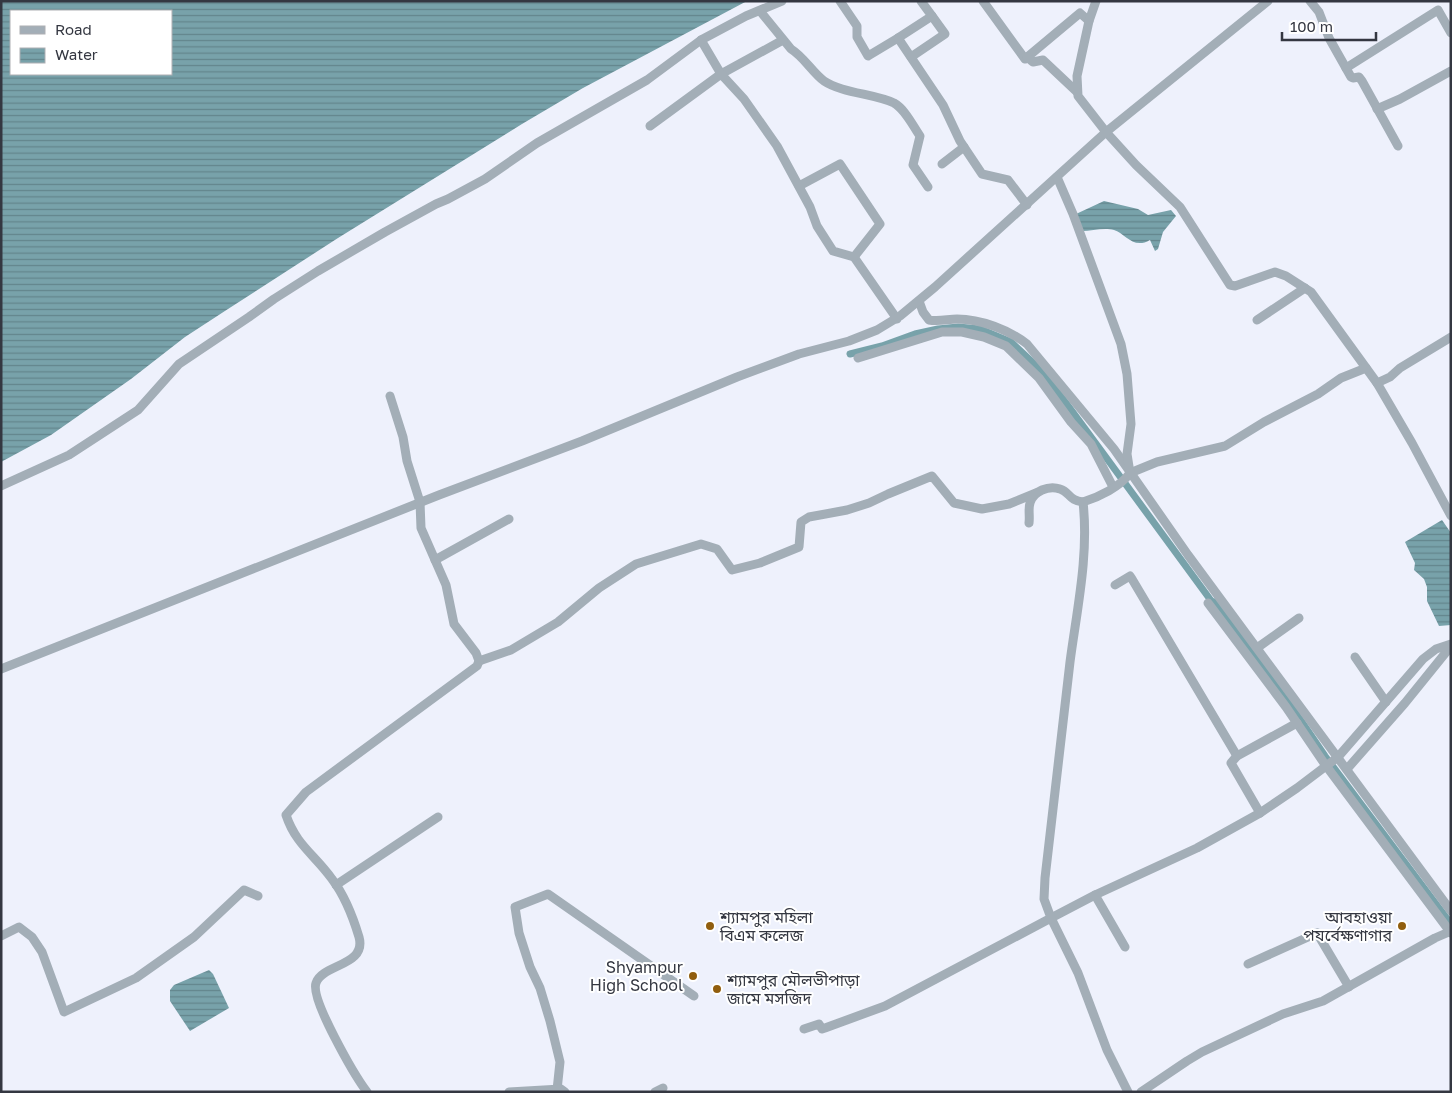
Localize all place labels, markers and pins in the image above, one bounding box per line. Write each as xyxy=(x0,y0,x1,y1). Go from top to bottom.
place label: শ্যামপুর মহিলা বিএম কলেজ xyxy=(719,907,814,945)
place label: আবহাওয়া পযর্বেক্ষণাগার xyxy=(1303,907,1393,945)
marker: শ্যামপুর মহিলা বিএম কলেজ xyxy=(704,920,716,932)
marker: আবহাওয়া পযর্বেক্ষণাগার xyxy=(1396,920,1408,932)
place label: Shyampur High School xyxy=(590,957,683,995)
marker: Shyampur High School xyxy=(687,970,699,982)
place label: শ্যামপুর মৌলভীপাড়া জামে মসজিদ xyxy=(726,970,860,1008)
marker: শ্যামপুর মৌলভীপাড়া জামে মসজিদ xyxy=(711,983,723,995)

